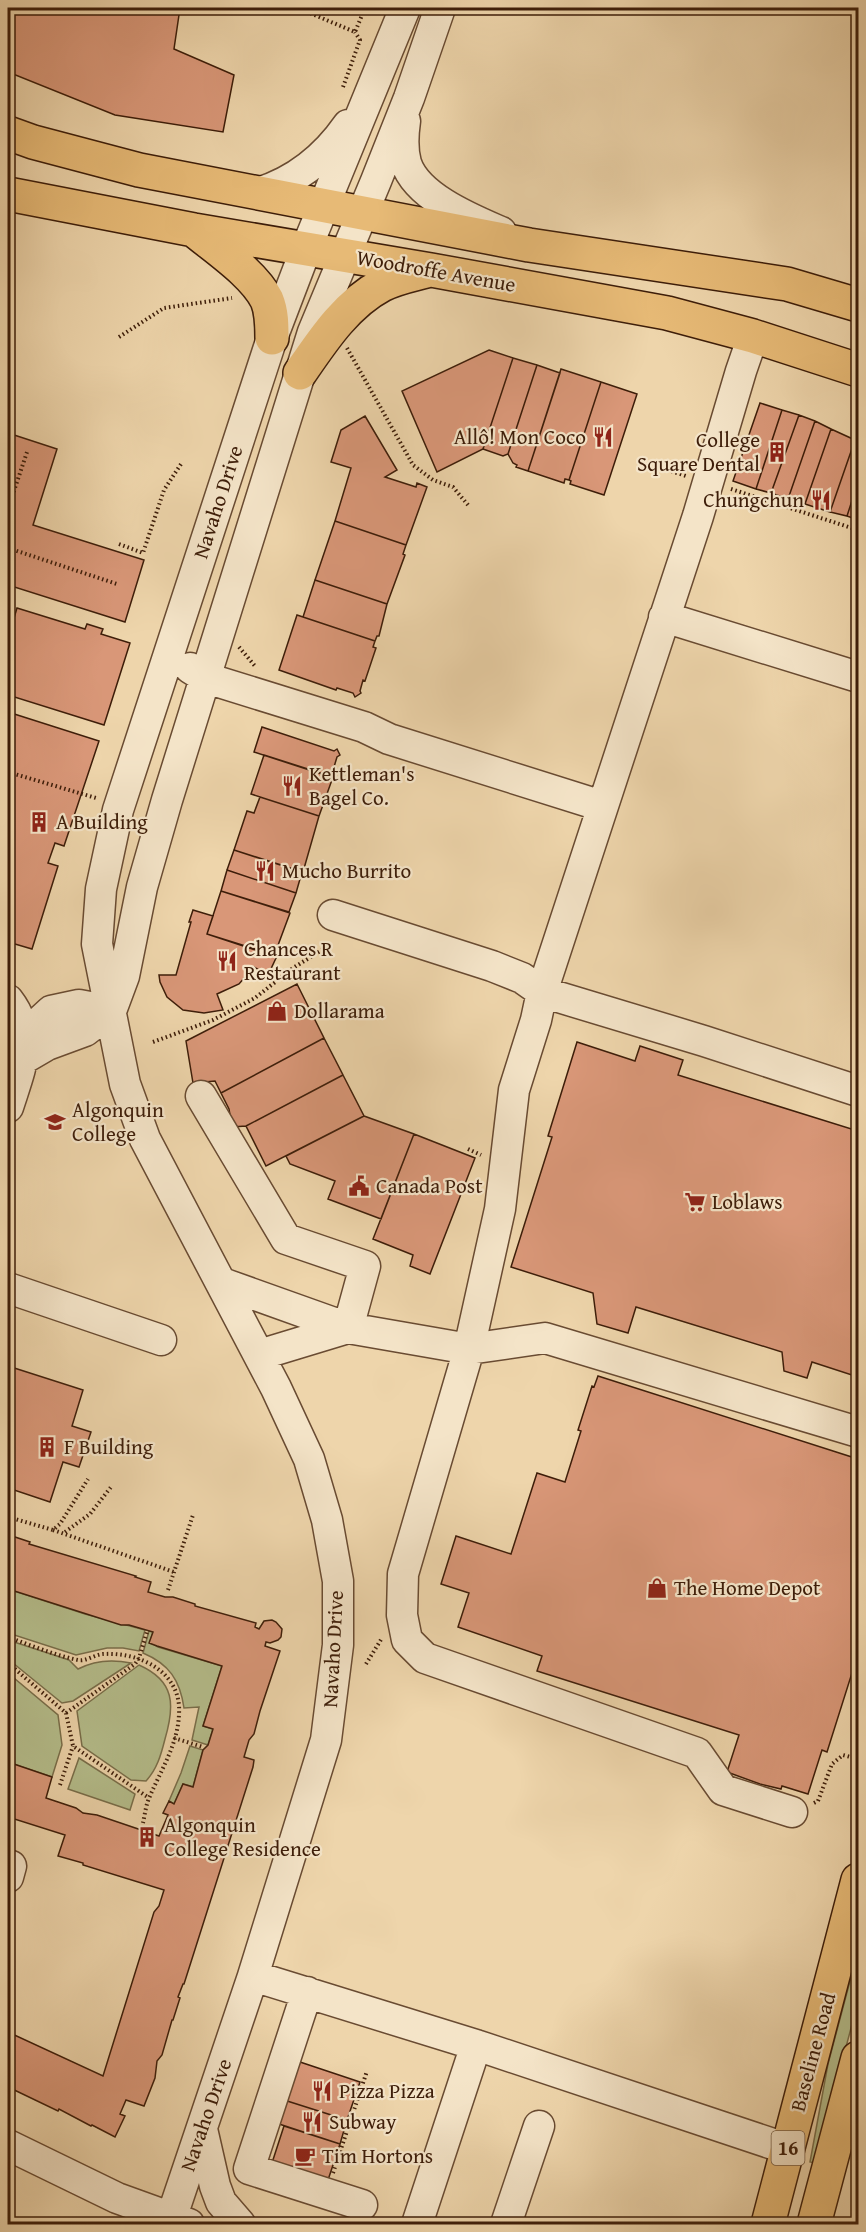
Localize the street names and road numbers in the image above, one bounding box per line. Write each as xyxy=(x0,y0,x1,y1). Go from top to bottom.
street label: Woodroffe Avenue xyxy=(354,241,518,300)
street label: Navaho Drive xyxy=(185,441,250,563)
street label: Navaho Drive xyxy=(314,1589,351,1708)
street label: Baseline Road xyxy=(782,1988,843,2115)
street label: Navaho Drive xyxy=(172,2054,239,2175)
road number: 16 xyxy=(772,2131,804,2165)

